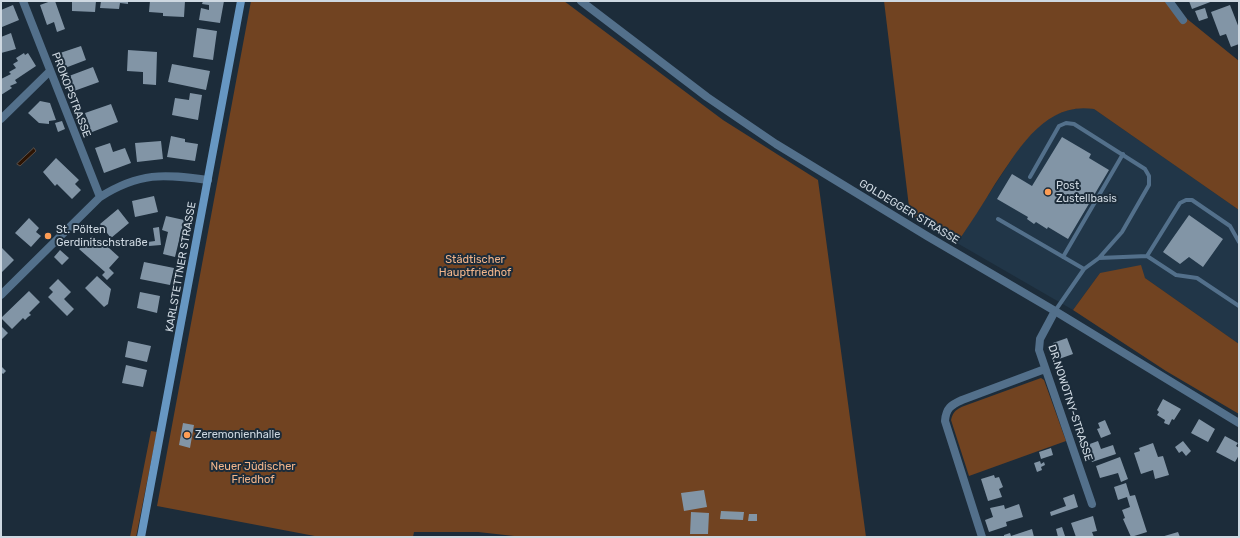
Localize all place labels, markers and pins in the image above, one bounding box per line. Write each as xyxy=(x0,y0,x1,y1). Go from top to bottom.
place label: Post Zustellbasis xyxy=(1056,179,1117,205)
marker: Post Zustellbasis xyxy=(1043,187,1053,197)
place label: St. Pölten Gerdinitschstraße xyxy=(56,223,148,249)
marker: St. Pölten Gerdinitschstraße xyxy=(43,231,53,241)
place label: Zeremonienhalle xyxy=(195,428,280,442)
marker: Zeremonienhalle xyxy=(182,430,192,440)

